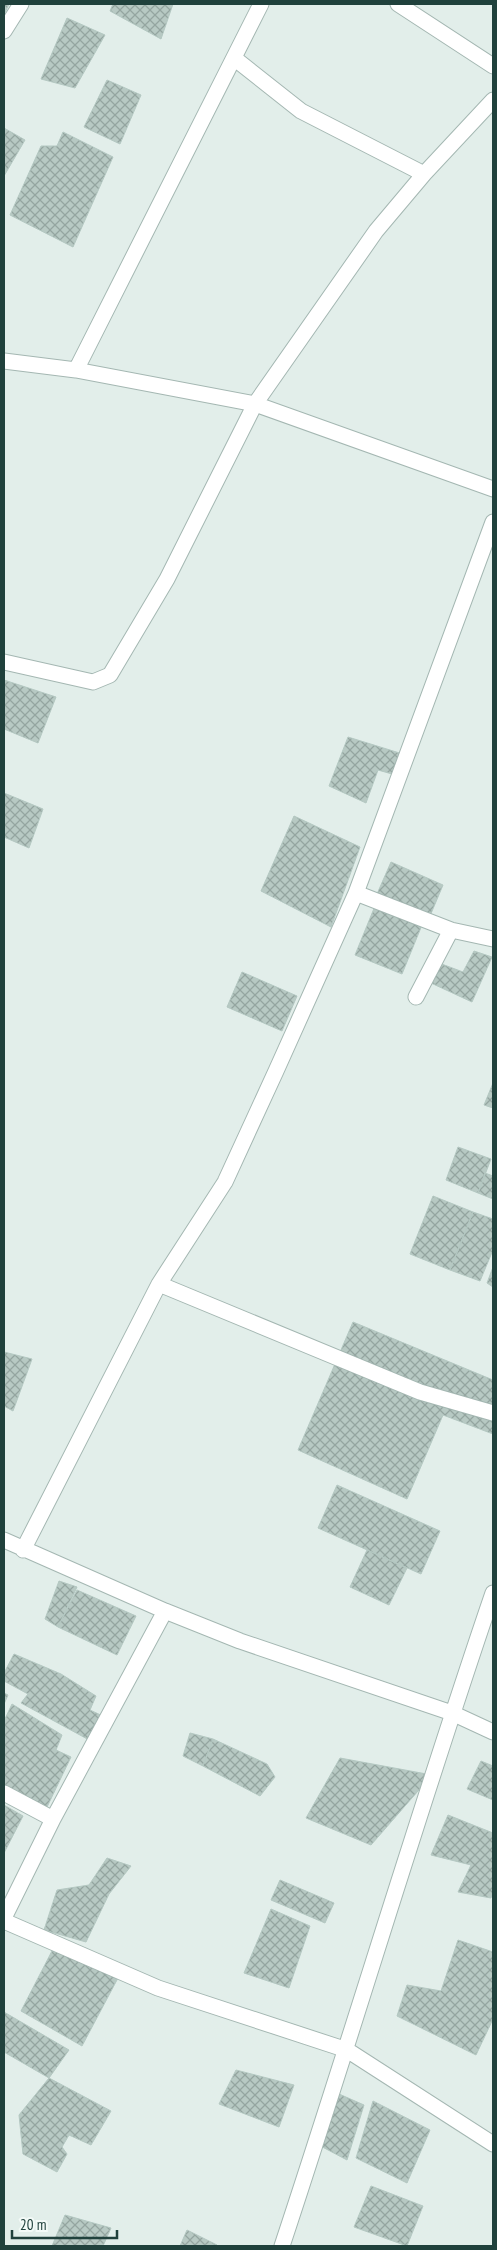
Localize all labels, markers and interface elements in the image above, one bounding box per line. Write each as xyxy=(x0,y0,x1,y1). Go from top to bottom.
scale bar xyxy=(12,2208,118,2240)
text: 20 m xyxy=(20,2215,46,2234)

